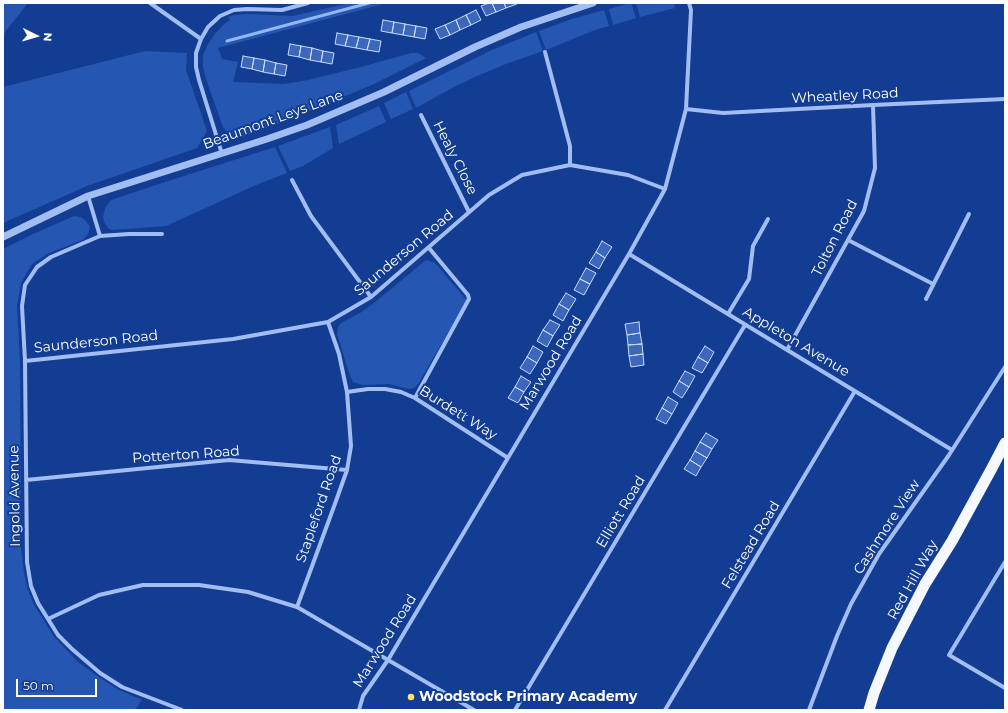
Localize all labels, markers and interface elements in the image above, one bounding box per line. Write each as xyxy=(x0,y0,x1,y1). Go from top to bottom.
north arrow xyxy=(16,16,56,56)
text: N xyxy=(41,32,55,42)
street label: Wheatley Road xyxy=(791,85,899,107)
street label: Beaumont Leys Lane xyxy=(201,87,345,153)
street label: Healy Close xyxy=(429,118,481,198)
street label: Tolton Road xyxy=(809,197,861,279)
street label: Saunderson Road xyxy=(351,207,457,299)
street label: Appleton Avenue xyxy=(740,304,852,380)
street label: Marwood Road xyxy=(516,313,586,413)
street label: Saunderson Road xyxy=(33,327,159,357)
street label: Burdett Way xyxy=(416,382,500,444)
street label: Potterton Road xyxy=(132,443,240,467)
street label: Ingold Avenue xyxy=(6,445,24,547)
street label: Stapleford Road xyxy=(293,453,345,565)
street label: Elliott Road xyxy=(593,473,649,551)
street label: Cashmore View xyxy=(850,477,924,577)
street label: Felstead Road xyxy=(718,498,784,592)
street label: Red Hill Way xyxy=(884,537,942,623)
street label: Marwood Road xyxy=(350,591,420,691)
scale bar xyxy=(18,671,99,697)
text: 50 m xyxy=(23,678,54,693)
place label: Woodstock Primary Academy xyxy=(419,689,637,705)
marker: Woodstock Primary Academy xyxy=(406,692,416,702)

